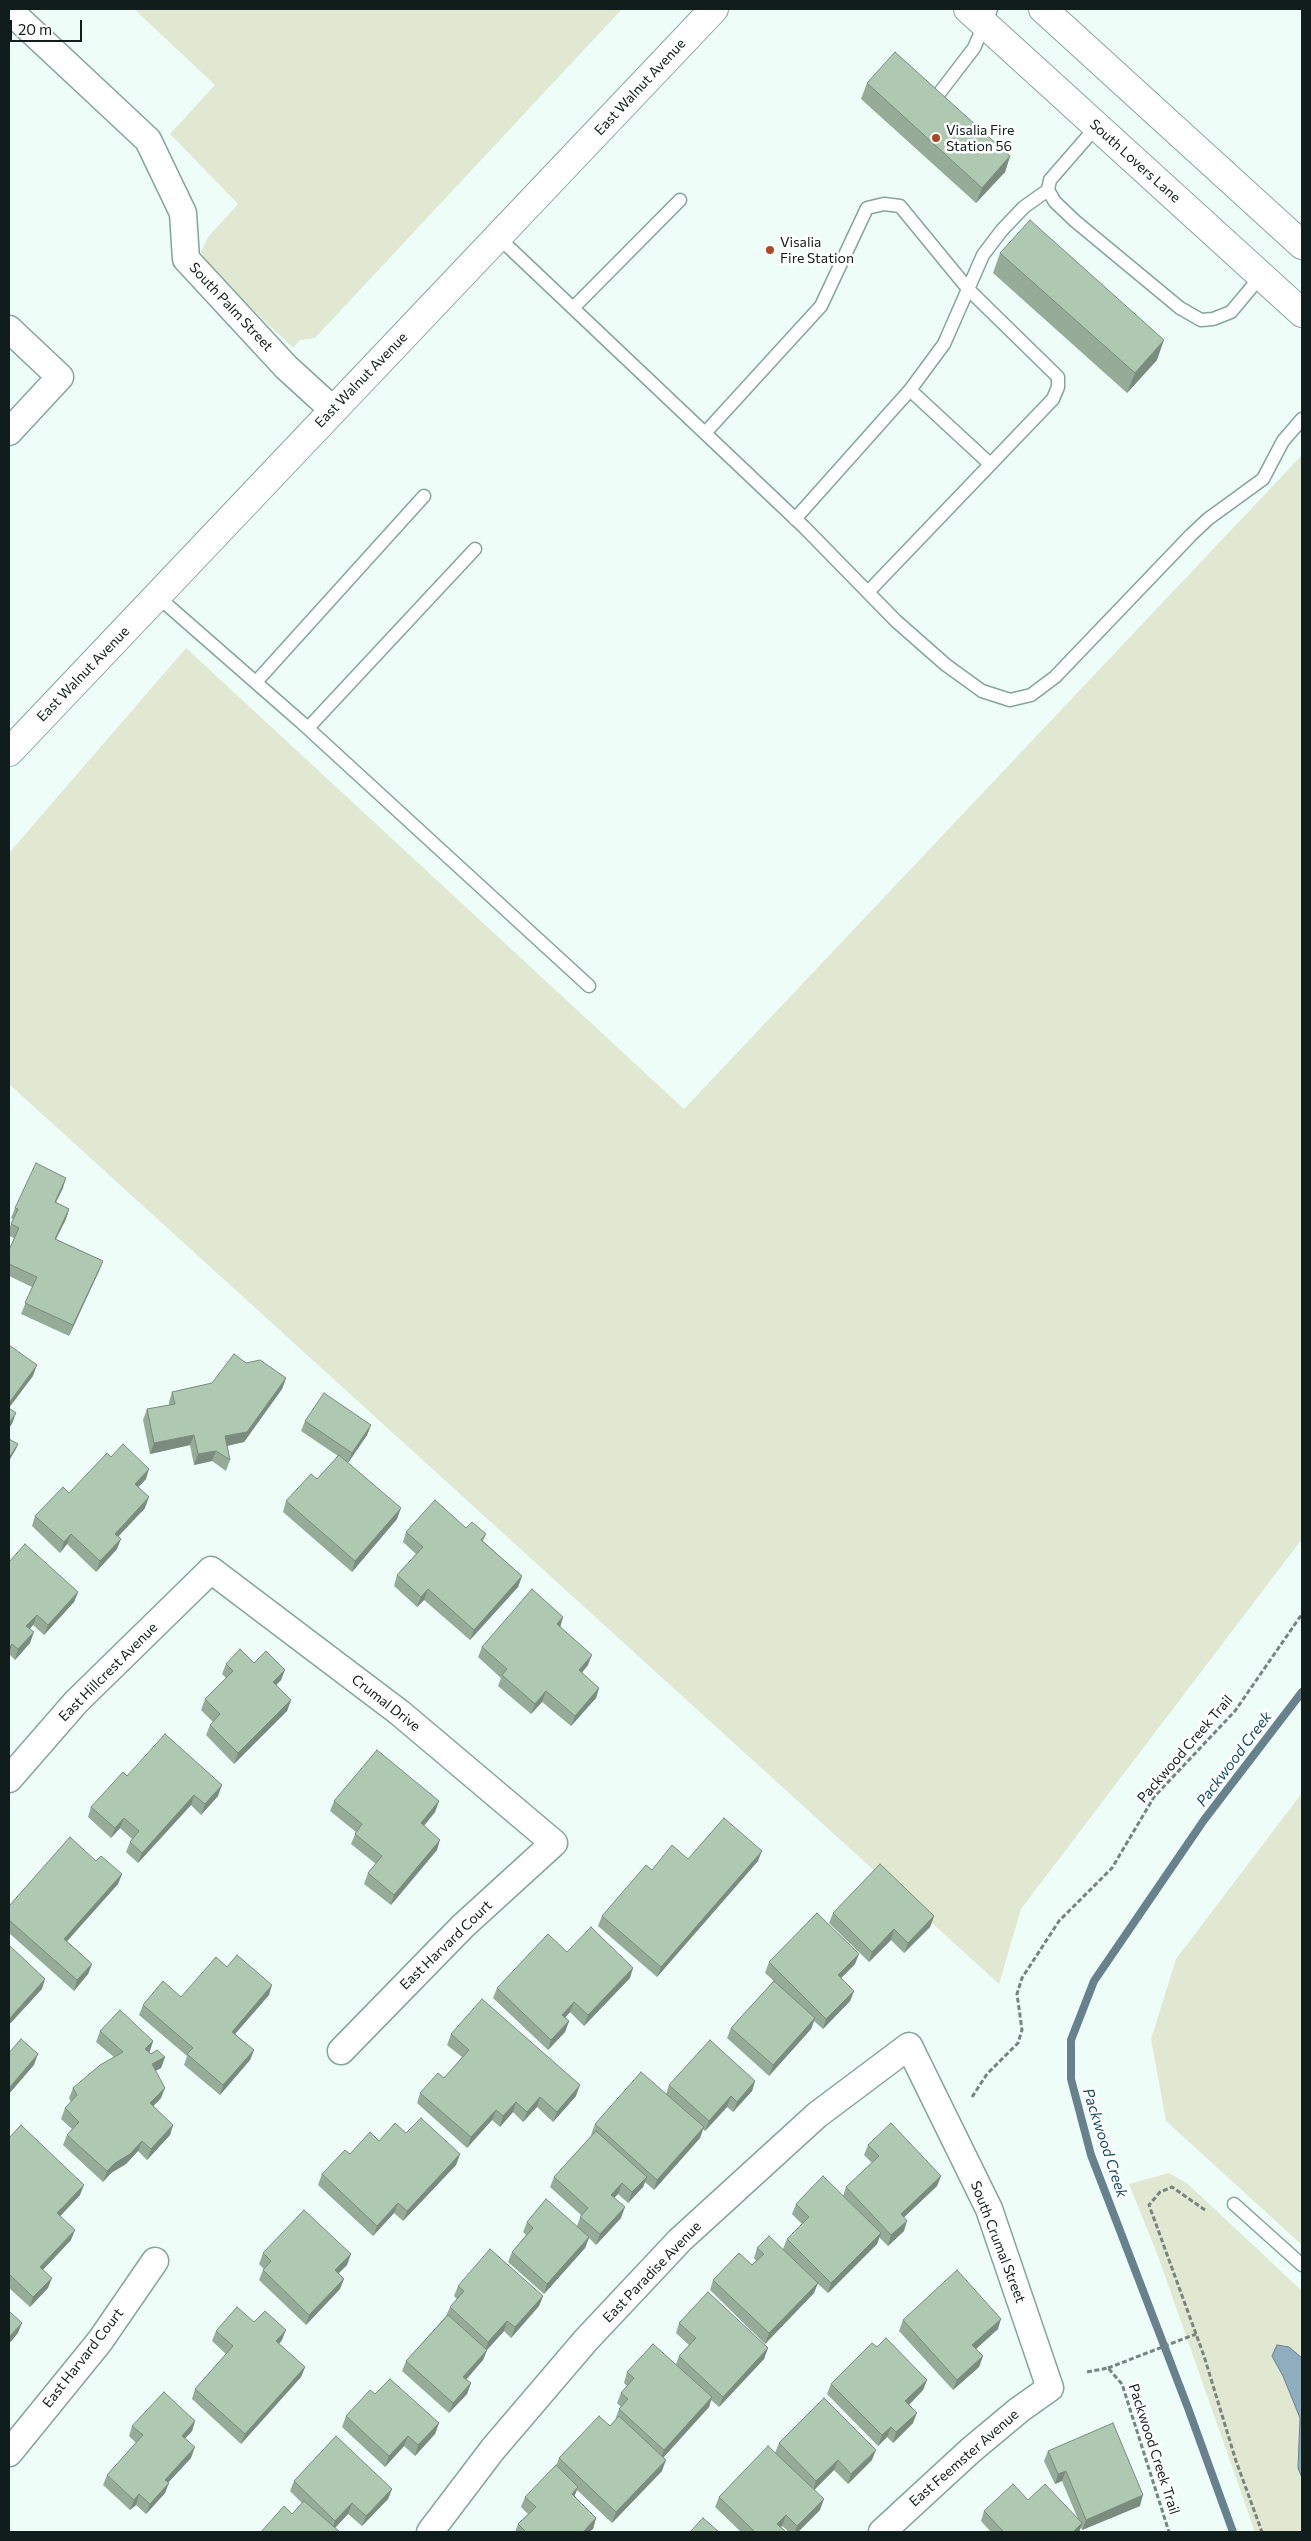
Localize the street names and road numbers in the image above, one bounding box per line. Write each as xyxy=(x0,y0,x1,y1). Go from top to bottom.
street label: East Walnut Avenue xyxy=(591,35,689,139)
street label: South Lovers Lane xyxy=(1086,116,1184,206)
street label: South Palm Street xyxy=(186,259,276,355)
street label: East Walnut Avenue xyxy=(311,329,411,431)
street label: East Walnut Avenue xyxy=(33,623,133,725)
street label: East Hillcrest Avenue xyxy=(55,1619,161,1725)
street label: Crumal Drive xyxy=(348,1671,424,1735)
street label: Packwood Creek Trail xyxy=(1134,1692,1236,1806)
street label: East Harvard Court xyxy=(397,1897,495,1993)
street label: South Crumal Street xyxy=(967,2179,1029,2305)
street label: East Paradise Avenue xyxy=(599,2218,705,2326)
street label: East Harvard Court xyxy=(39,2305,127,2411)
street label: Packwood Creek Trail xyxy=(1125,2381,1183,2517)
street label: East Feemster Avenue xyxy=(906,2406,1022,2510)

